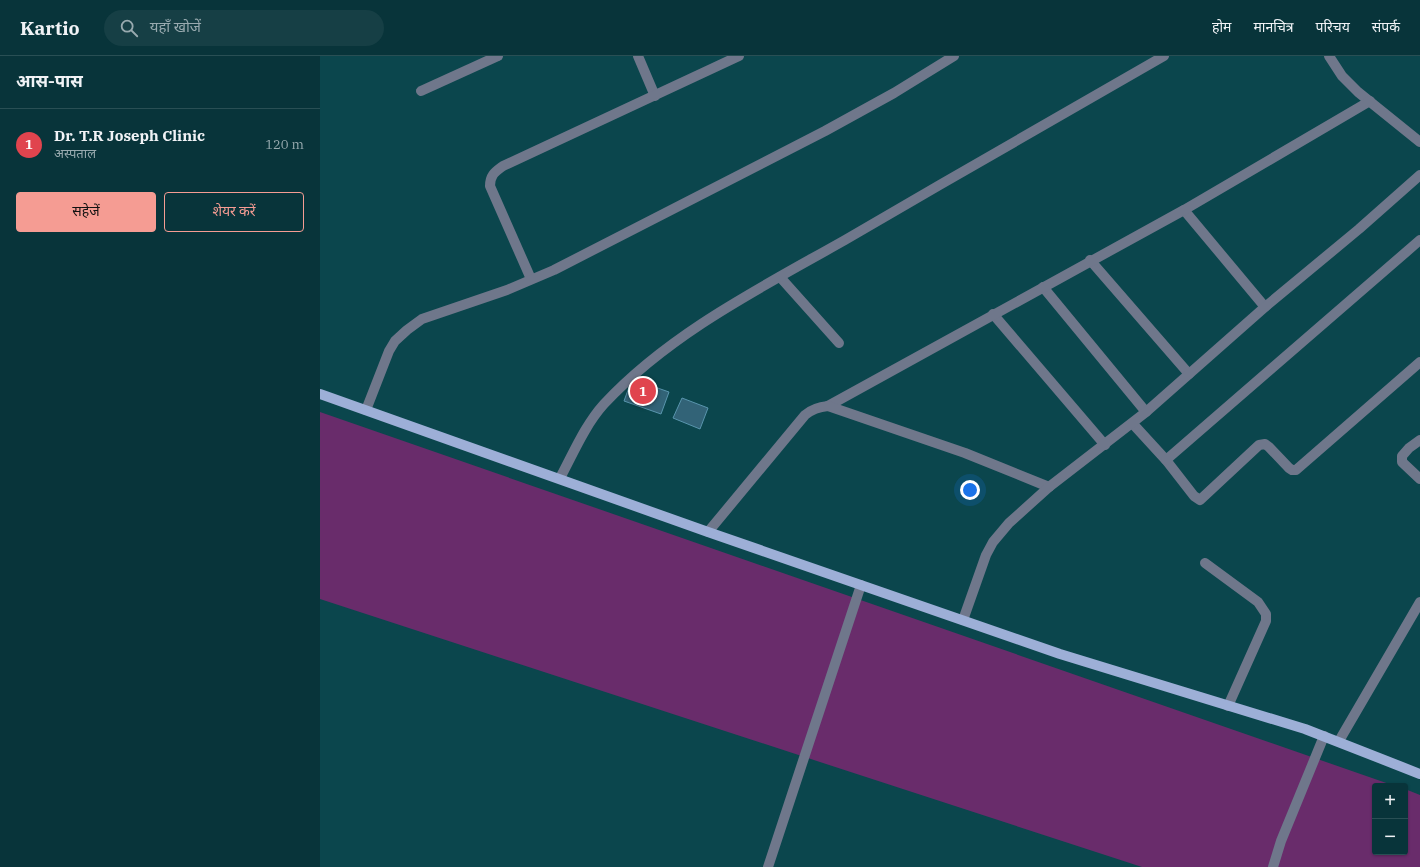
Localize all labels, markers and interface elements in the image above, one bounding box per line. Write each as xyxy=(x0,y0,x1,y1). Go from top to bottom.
search box xyxy=(104,10,384,46)
text: Kartio xyxy=(20,16,80,40)
icon: search xyxy=(118,17,140,39)
text: यहाँ खोजें xyxy=(150,17,201,36)
text: होम xyxy=(1212,18,1231,36)
text: मानचित्र xyxy=(1253,18,1294,36)
text: परिचय xyxy=(1316,18,1350,36)
text: संपर्क xyxy=(1372,18,1400,36)
text: आस-पास xyxy=(16,70,83,92)
text: Dr. T.R Joseph Clinic xyxy=(54,126,205,145)
text: 1 xyxy=(25,136,33,153)
text: 120 m xyxy=(265,136,304,153)
text: अस्पताल xyxy=(54,145,96,162)
button: सहेजें xyxy=(16,192,156,232)
button: शेयर करें xyxy=(164,192,304,232)
pin: 1 xyxy=(630,376,656,406)
your location xyxy=(960,480,980,500)
map controls xyxy=(1372,783,1408,855)
button: + xyxy=(1372,783,1408,819)
button: − xyxy=(1372,819,1408,855)

